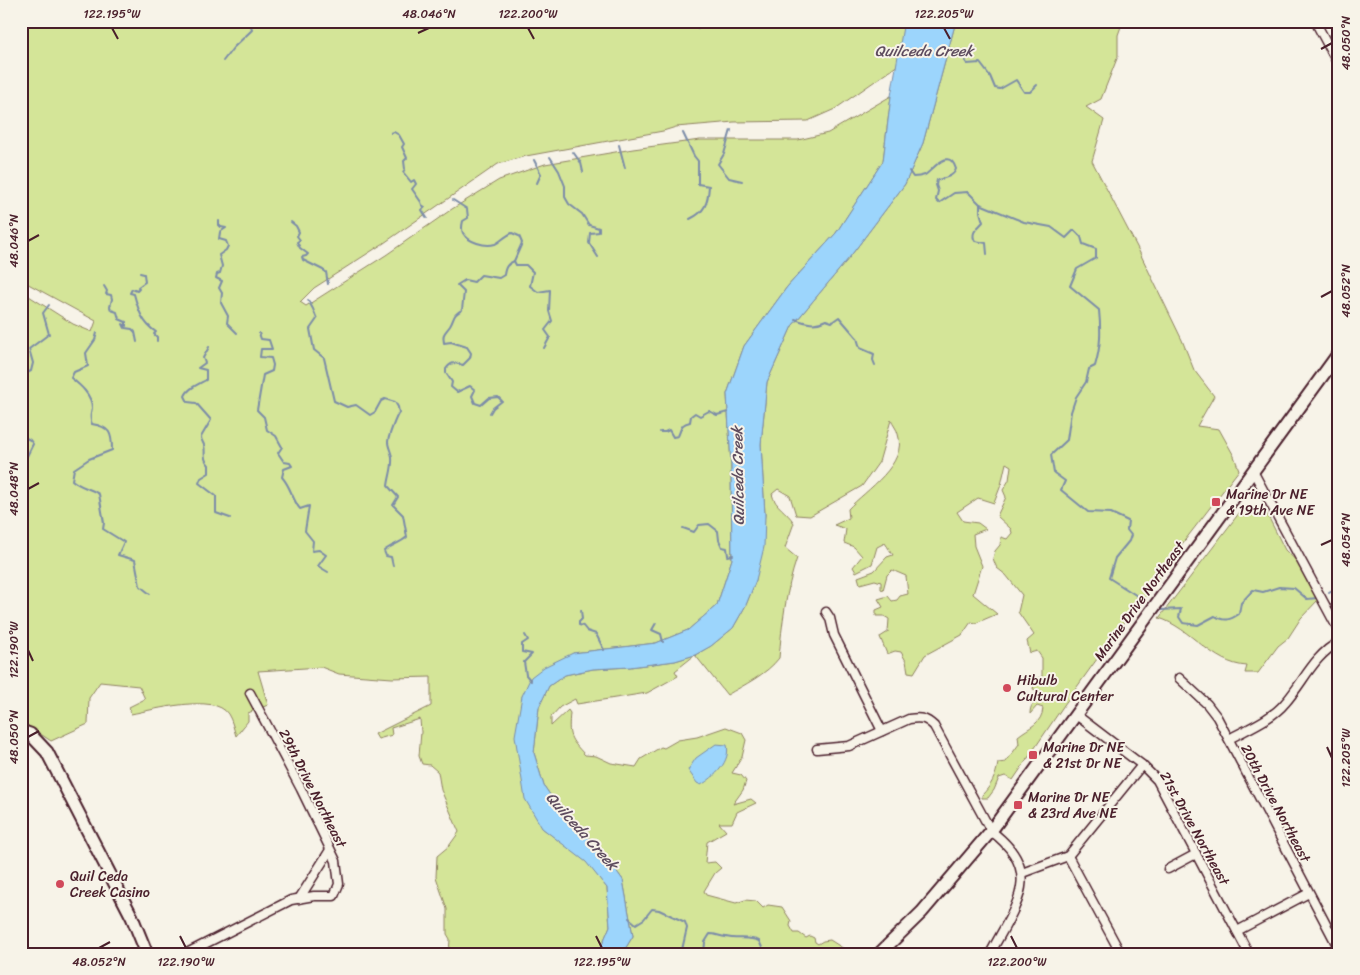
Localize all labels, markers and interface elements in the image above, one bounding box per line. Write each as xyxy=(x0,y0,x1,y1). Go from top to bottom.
text: 122.195°W xyxy=(84,3,141,25)
text: 48.046°N xyxy=(402,3,457,25)
text: 122.200°W xyxy=(498,3,558,25)
text: 122.205°W xyxy=(915,3,974,25)
text: 48.050°N xyxy=(1335,15,1357,70)
water label: Quilceda Creek xyxy=(875,38,975,64)
text: 48.046°N xyxy=(3,213,25,268)
text: 48.052°N xyxy=(1335,263,1357,318)
water label: Quilceda Creek xyxy=(724,424,752,526)
text: 48.048°N xyxy=(3,461,25,516)
place label: Marine Dr NE & 19th Ave NE xyxy=(1226,482,1315,523)
marker: Marine Dr NE & 19th Ave NE xyxy=(1210,496,1222,508)
text: 48.054°N xyxy=(1335,512,1357,567)
street label: Marine Drive Northeast xyxy=(1087,535,1192,667)
text: 122.190°W xyxy=(3,621,25,679)
place label: Hibulb Cultural Center xyxy=(1017,668,1115,709)
marker: Hibulb Cultural Center xyxy=(1001,682,1013,694)
text: 48.050°N xyxy=(3,709,25,764)
street label: 29th Drive Northeast xyxy=(272,724,354,853)
text: 122.205°W xyxy=(1335,728,1357,787)
place label: Marine Dr NE & 21st Dr NE xyxy=(1043,735,1126,776)
street label: 20th Drive Northeast xyxy=(1234,739,1318,868)
marker: Marine Dr NE & 21st Dr NE xyxy=(1027,749,1039,761)
street label: 21st Drive Northeast xyxy=(1153,766,1237,891)
place label: Marine Dr NE & 23rd Ave NE xyxy=(1028,785,1118,826)
water label: Quilceda Creek xyxy=(539,786,626,878)
marker: Marine Dr NE & 23rd Ave NE xyxy=(1012,799,1024,811)
place label: Quil Ceda Creek Casino xyxy=(70,864,150,905)
marker: Quil Ceda Creek Casino xyxy=(54,878,66,890)
text: 48.052°N xyxy=(72,951,127,973)
text: 122.190°W xyxy=(157,951,215,973)
text: 122.195°W xyxy=(574,951,631,973)
text: 122.200°W xyxy=(987,951,1047,973)

